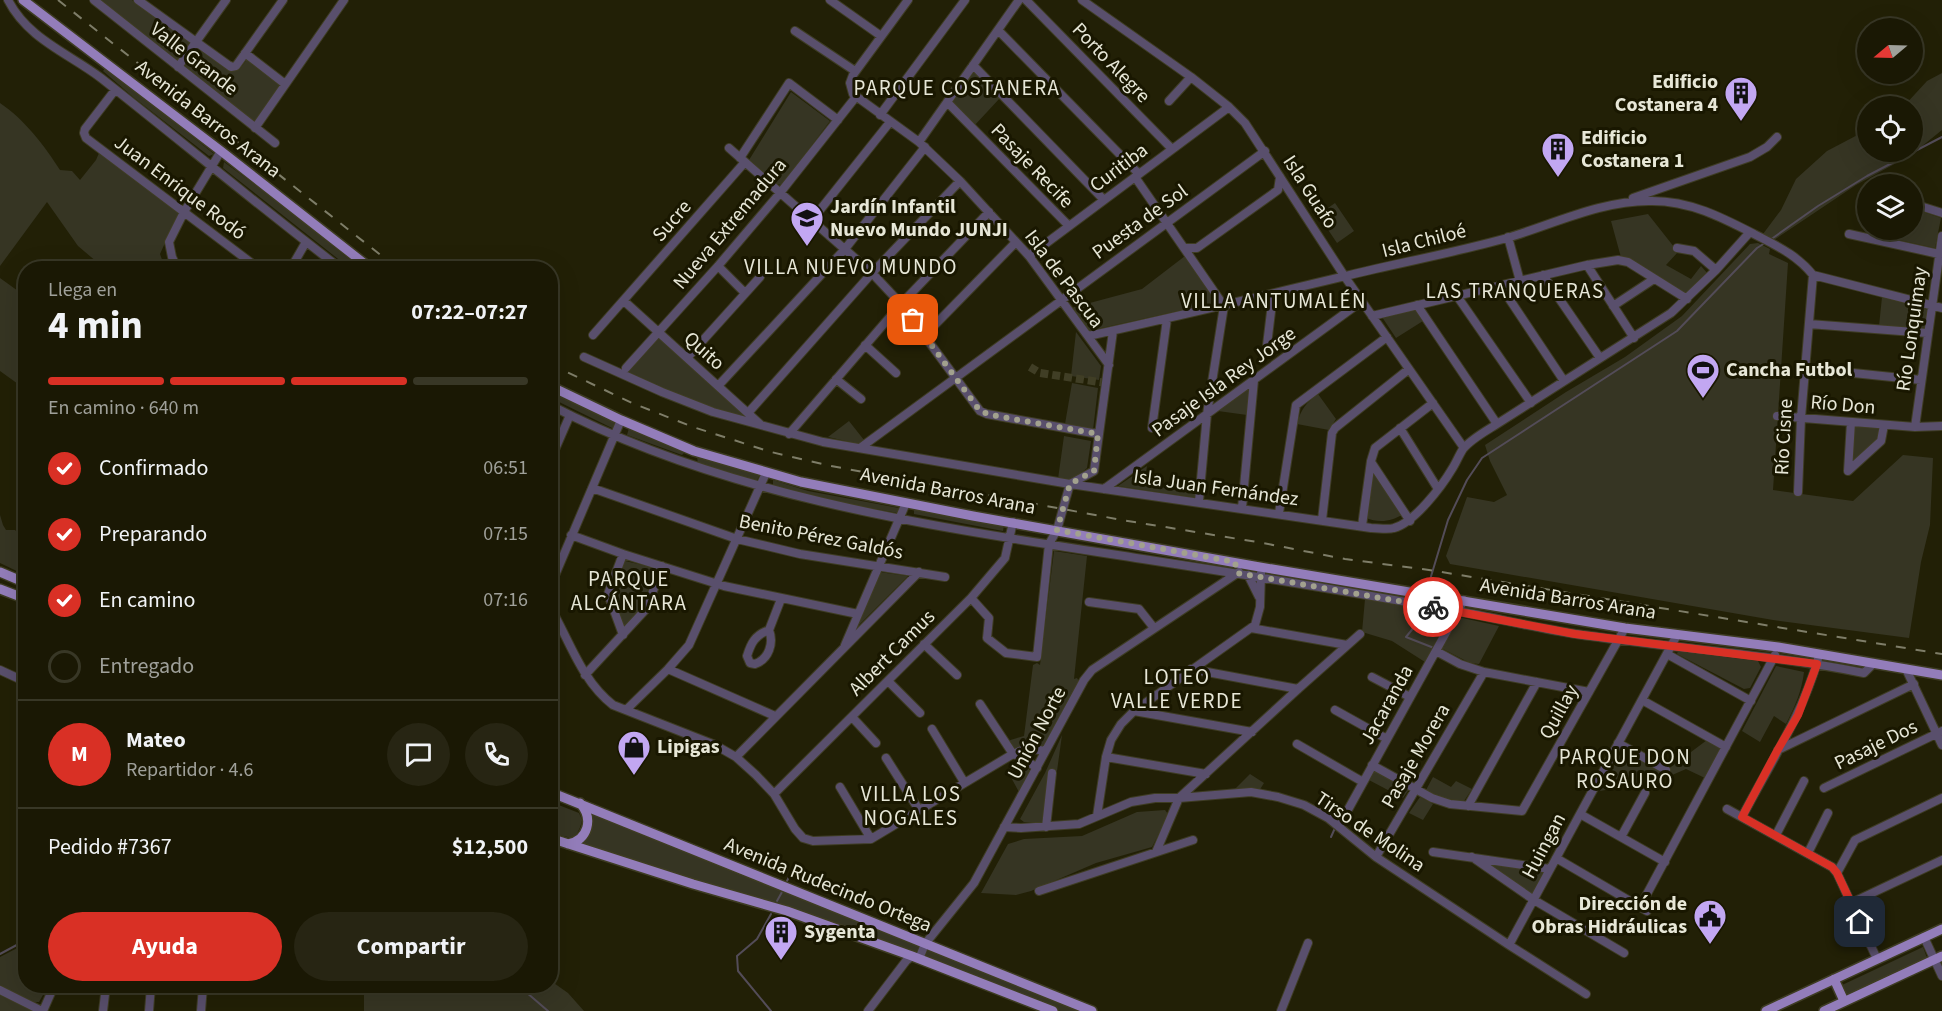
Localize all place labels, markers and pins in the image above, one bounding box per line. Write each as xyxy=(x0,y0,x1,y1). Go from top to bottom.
place label: Edificio Costanera 4 xyxy=(1615,68,1718,119)
building icon: Edificio Costanera 4 xyxy=(1723,75,1759,122)
place label: Edificio Costanera 1 xyxy=(1581,124,1684,175)
building icon: Edificio Costanera 1 xyxy=(1540,131,1576,178)
place label: Jardín Infantil Nuevo Mundo JUNJI xyxy=(830,193,1008,244)
school or university icon: Jardín Infantil Nuevo Mundo JUNJI xyxy=(789,200,825,247)
pin xyxy=(887,294,938,345)
sports icon: Cancha Futbol xyxy=(1685,352,1721,399)
place label: Cancha Futbol xyxy=(1726,356,1853,384)
shop icon: Lipigas xyxy=(616,729,652,776)
place label: Lipigas xyxy=(657,733,720,761)
place label: Dirección de Obras Hidráulicas xyxy=(1532,890,1687,941)
pin xyxy=(1834,896,1885,947)
public building icon: Dirección de Obras Hidráulicas xyxy=(1692,898,1728,945)
building icon: Sygenta xyxy=(763,914,799,961)
place label: Sygenta xyxy=(804,918,875,946)

